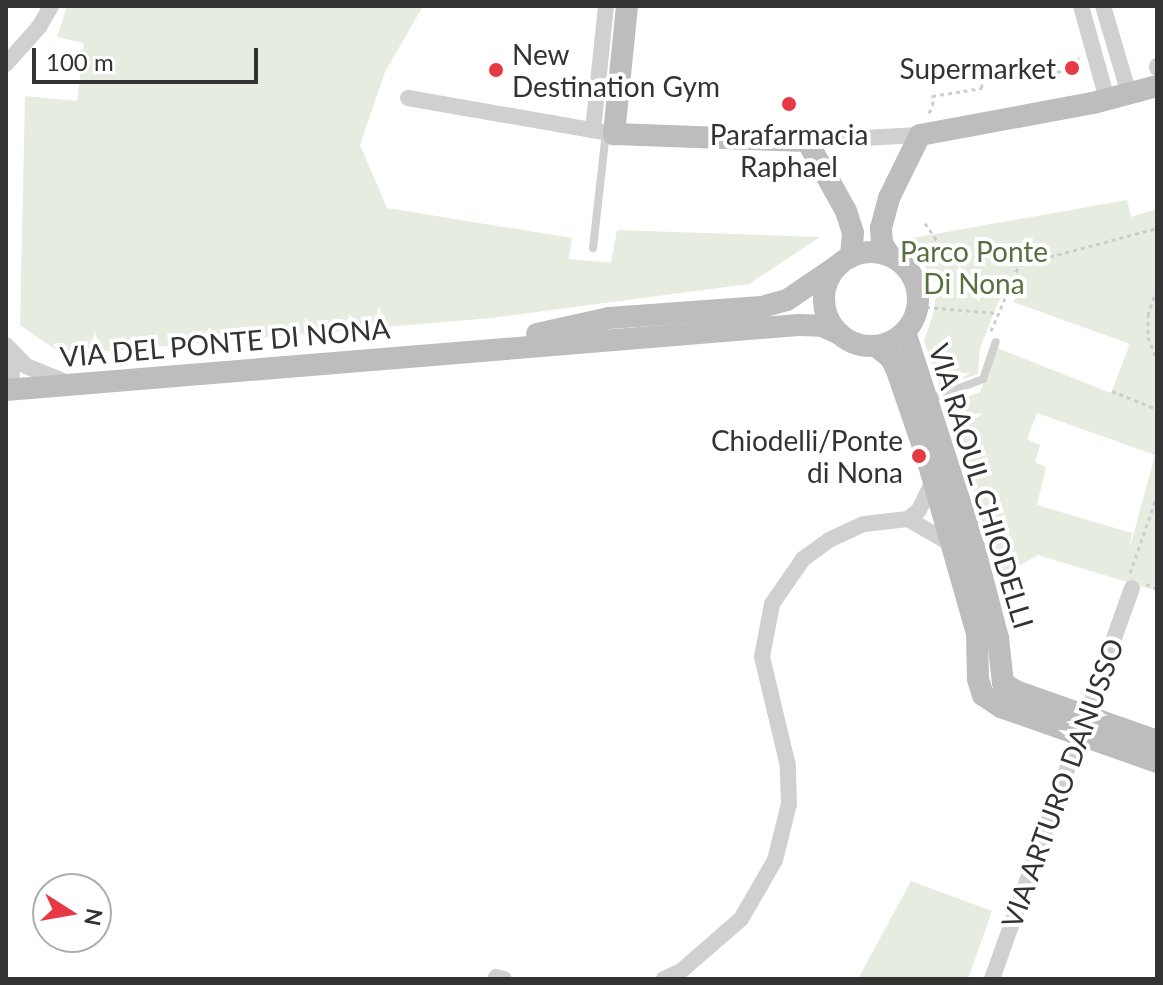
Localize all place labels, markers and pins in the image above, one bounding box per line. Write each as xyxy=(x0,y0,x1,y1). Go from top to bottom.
place label: New Destination Gym xyxy=(512,37,720,103)
place label: Supermarket xyxy=(900,51,1056,85)
marker: Supermarket xyxy=(1063,59,1081,77)
marker: New Destination Gym xyxy=(487,61,505,79)
marker: Parafarmacia Raphael xyxy=(780,95,798,113)
place label: Parafarmacia Raphael xyxy=(710,117,868,183)
place label: Chiodelli/Ponte di Nona xyxy=(711,423,903,489)
marker: Chiodelli/Ponte di Nona xyxy=(910,447,928,465)

